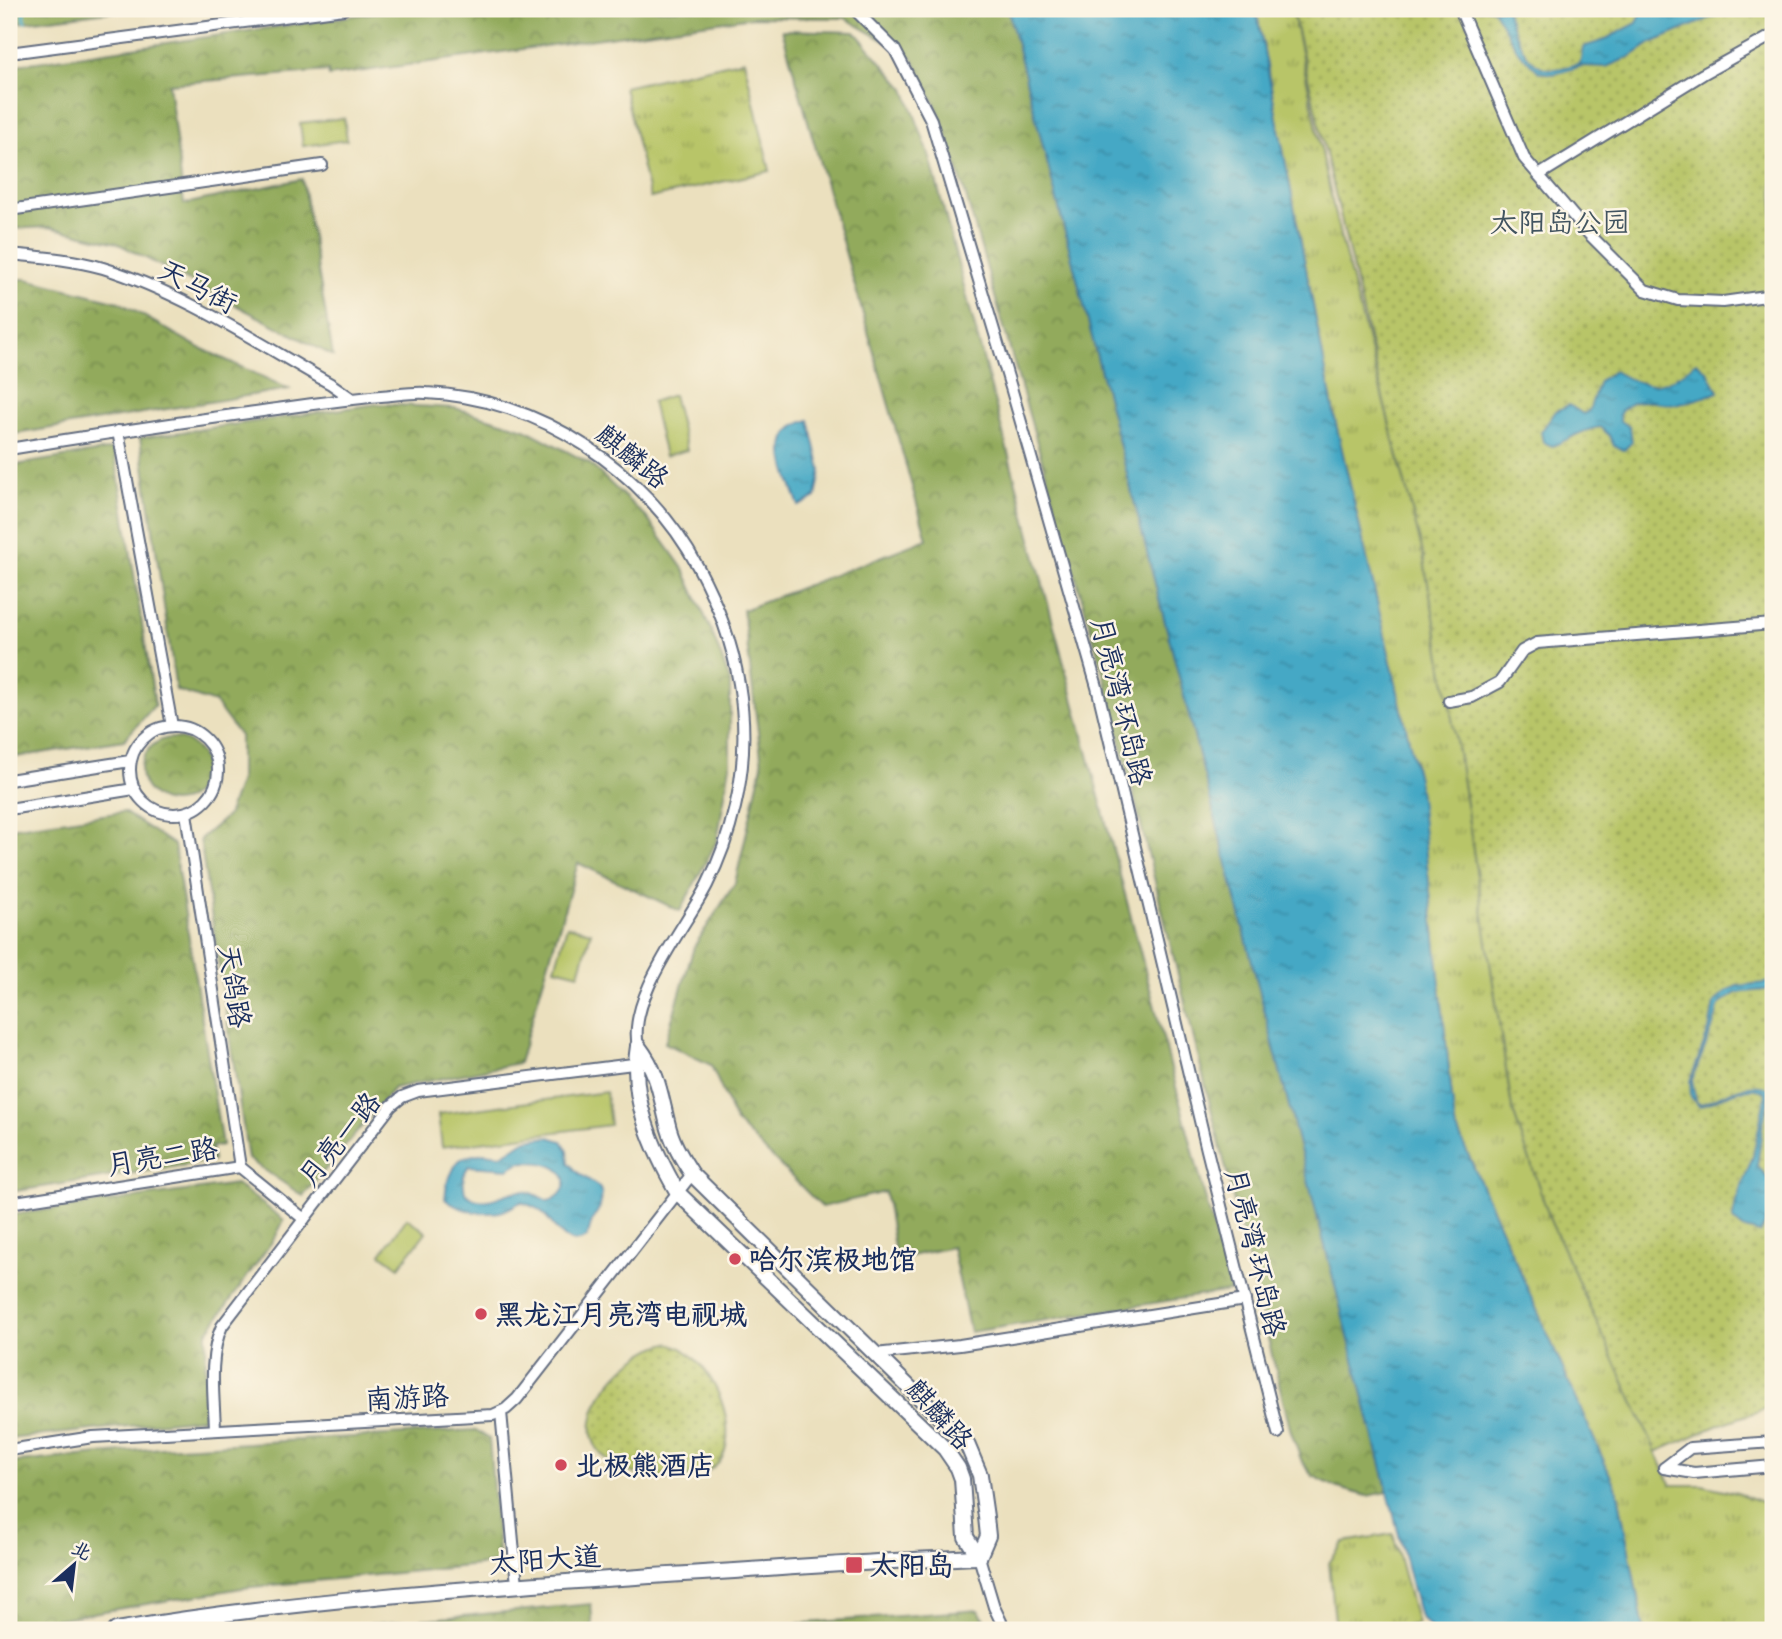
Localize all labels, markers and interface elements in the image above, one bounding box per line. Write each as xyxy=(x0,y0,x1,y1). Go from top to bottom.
park label: 太阳岛公园 xyxy=(1490,205,1630,240)
street label: 天马街 xyxy=(152,252,243,321)
street label: 麒麟路 xyxy=(589,416,676,496)
street label: 月亮湾·环岛路 xyxy=(1084,613,1159,789)
street label: 天鸽路 xyxy=(211,942,258,1030)
street label: 月亮一路 xyxy=(291,1085,388,1194)
street label: 月亮二路 xyxy=(104,1130,220,1183)
street label: 月亮湾·环岛路 xyxy=(1218,1164,1293,1340)
place label: 哈尔滨极地馆 xyxy=(749,1242,917,1277)
marker: 哈尔滨极地馆 xyxy=(727,1251,743,1267)
place label: 黑龙江月亮湾电视城 xyxy=(495,1297,747,1332)
marker: 黑龙江月亮湾电视城 xyxy=(473,1306,489,1322)
street label: 麒麟路 xyxy=(899,1371,981,1457)
street label: 南游路 xyxy=(364,1378,450,1417)
place label: 北极熊酒店 xyxy=(575,1448,715,1483)
marker: 北极熊酒店 xyxy=(553,1457,569,1473)
north arrow xyxy=(38,1530,108,1600)
text: 北 xyxy=(67,1536,96,1566)
street label: 太阳大道 xyxy=(488,1538,602,1581)
place label: 太阳岛 xyxy=(870,1548,954,1583)
marker: 太阳岛 xyxy=(844,1555,864,1575)

